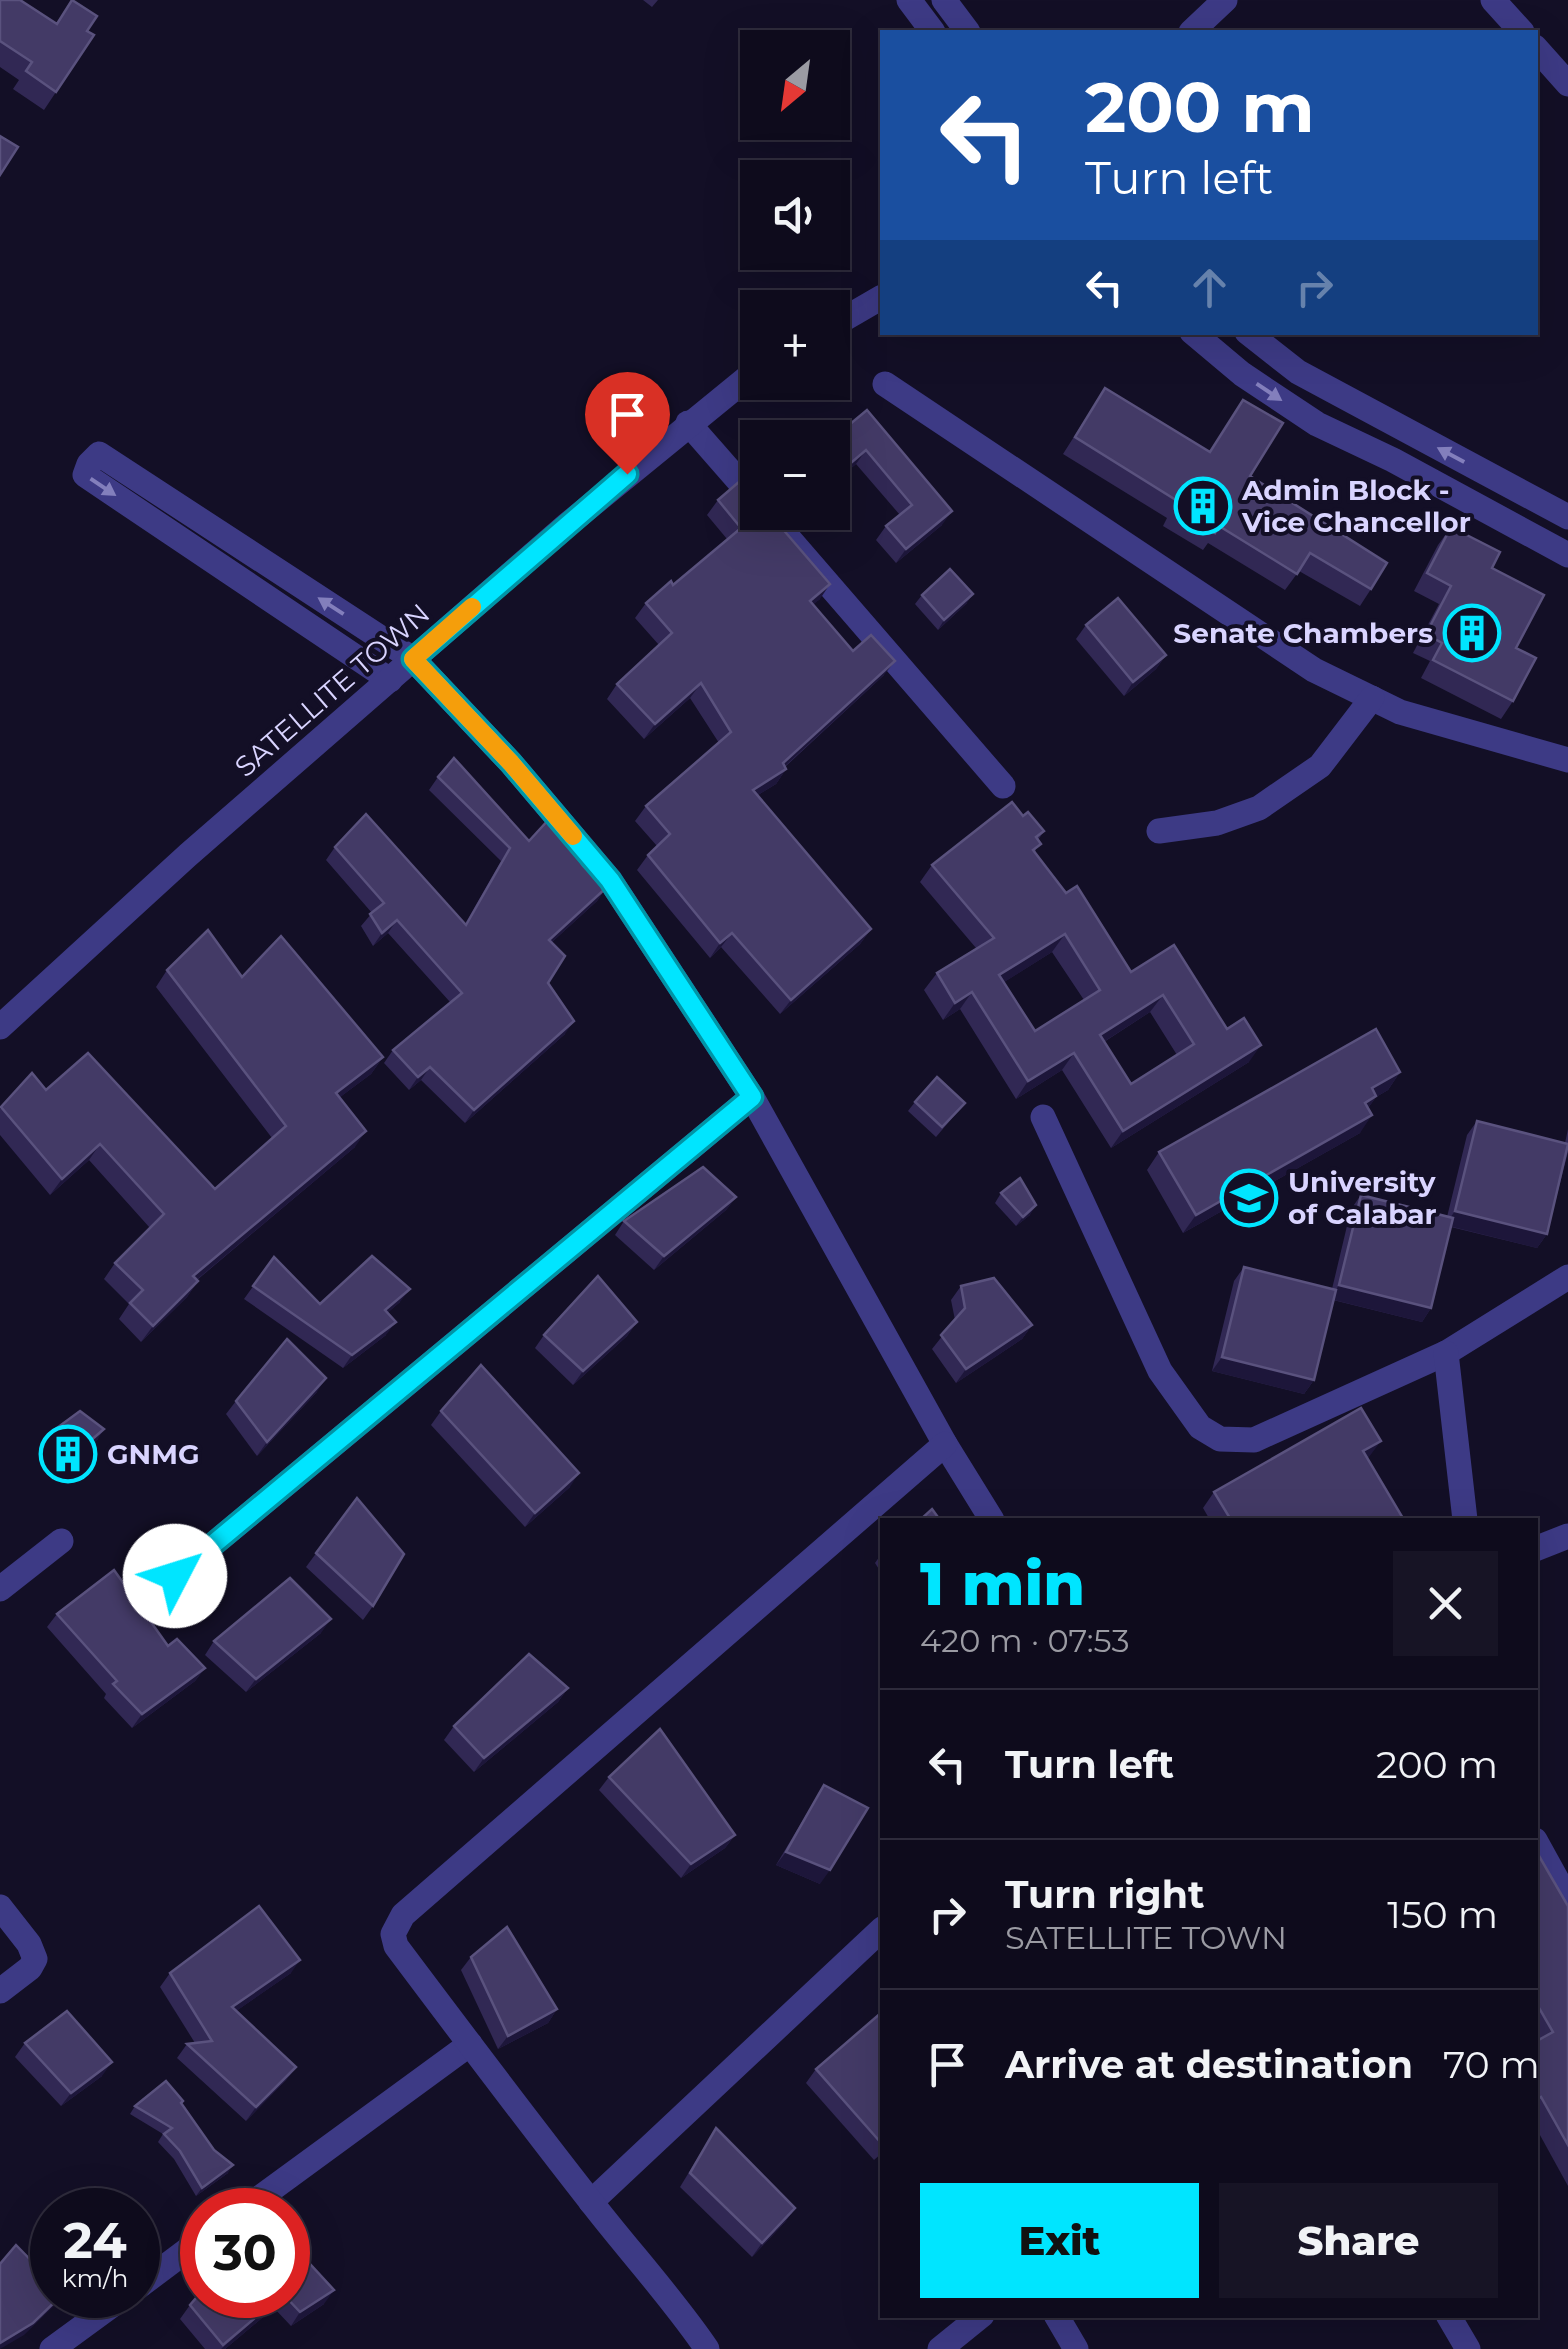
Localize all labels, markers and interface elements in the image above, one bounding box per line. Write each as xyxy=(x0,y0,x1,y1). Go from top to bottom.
north arrow xyxy=(740,30,850,140)
map controls xyxy=(740,30,850,530)
text: 200 m xyxy=(1085,64,1315,150)
icon: left xyxy=(920,70,1050,200)
text: Turn left xyxy=(1085,150,1273,205)
button: sound xyxy=(740,160,850,270)
icon: left xyxy=(1077,260,1132,315)
icon: ahead xyxy=(1182,260,1237,315)
icon: right xyxy=(1287,260,1342,315)
button: + xyxy=(740,290,850,400)
pin xyxy=(585,372,670,475)
one-way arrow xyxy=(1256,383,1283,401)
icon: arrive xyxy=(600,387,655,442)
button: − xyxy=(740,420,850,530)
one-way arrow xyxy=(1437,447,1465,464)
place label: Admin Block - Vice Chancellor xyxy=(1241,473,1471,539)
building icon: Admin Block - Vice Chancellor xyxy=(1173,476,1233,536)
one-way arrow xyxy=(89,477,117,495)
street label: SATELLITE TOWN xyxy=(228,596,436,784)
one-way arrow xyxy=(317,597,345,615)
building icon: Senate Chambers xyxy=(1442,603,1502,663)
place label: Senate Chambers xyxy=(1173,616,1433,650)
place label: University of Calabar xyxy=(1288,1165,1437,1231)
school or university icon: University of Calabar xyxy=(1219,1168,1279,1228)
building icon: GNMG xyxy=(38,1424,98,1484)
place label: GNMG xyxy=(107,1437,200,1471)
position arrow xyxy=(123,1524,227,1628)
text: 1 min xyxy=(920,1547,1085,1620)
button: close xyxy=(1393,1551,1498,1656)
text: 420 m · 07:53 xyxy=(920,1621,1129,1660)
icon: left xyxy=(920,1737,975,1792)
text: Turn left xyxy=(1005,1741,1174,1788)
text: 200 m xyxy=(1376,1741,1498,1788)
text: Turn right xyxy=(1005,1871,1204,1918)
icon: right xyxy=(920,1887,975,1942)
text: 150 m xyxy=(1387,1891,1498,1938)
text: SATELLITE TOWN xyxy=(1005,1918,1287,1957)
icon: arrive xyxy=(920,2037,975,2092)
text: Arrive at destination xyxy=(1005,2041,1413,2088)
text: 70 m xyxy=(1443,2041,1540,2088)
button: Exit xyxy=(920,2183,1199,2298)
button: Share xyxy=(1219,2183,1498,2298)
speed limit sign: 30 xyxy=(180,2188,310,2318)
text: 24 xyxy=(63,2210,127,2271)
text: km/h xyxy=(62,2263,128,2293)

